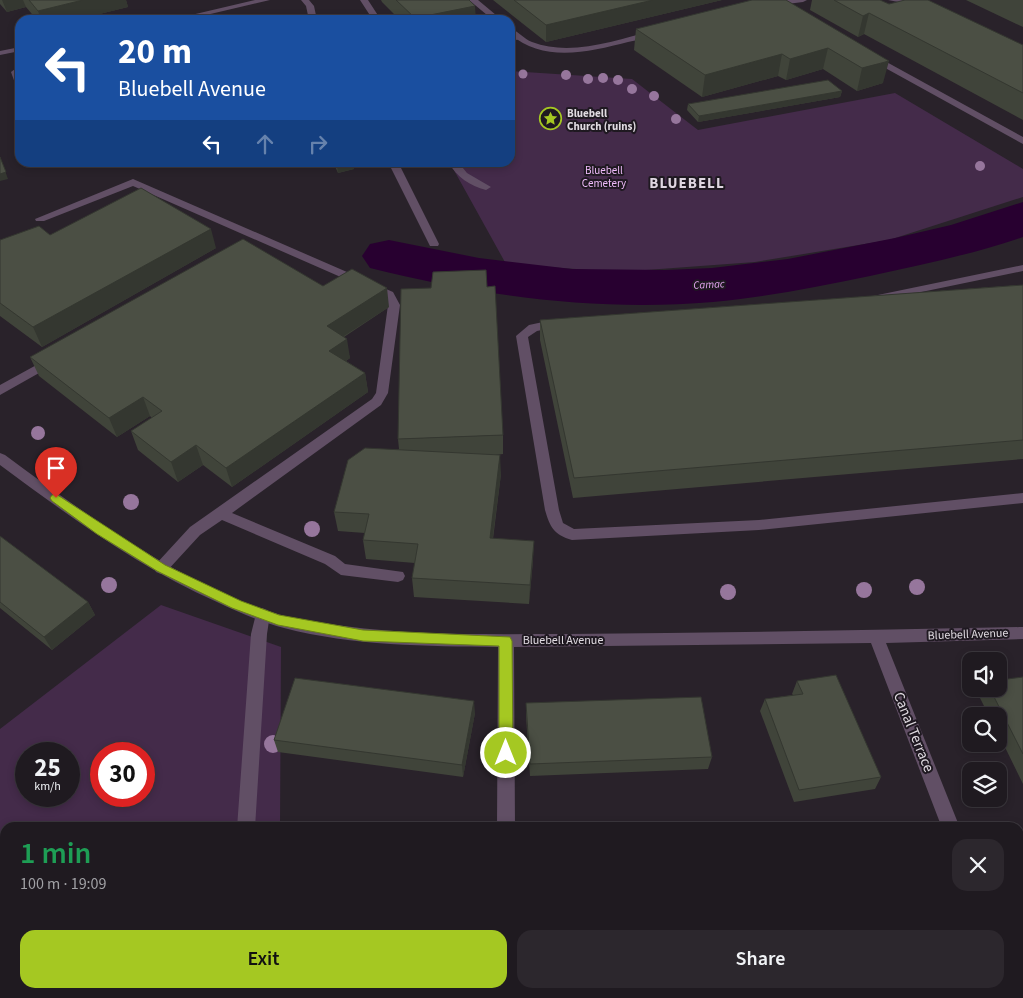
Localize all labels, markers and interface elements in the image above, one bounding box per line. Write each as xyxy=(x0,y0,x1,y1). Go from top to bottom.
text: 20 m xyxy=(118,27,192,77)
icon: left xyxy=(35,35,100,100)
text: Bluebell Avenue xyxy=(118,73,266,105)
place label: Bluebell Church (ruins) xyxy=(567,106,636,134)
place icon: Bluebell Church (ruins) xyxy=(539,107,563,131)
icon: left xyxy=(198,130,226,158)
icon: ahead xyxy=(251,130,279,158)
icon: right xyxy=(304,130,332,158)
park label: Bluebell Cemetery xyxy=(582,163,626,191)
district label: BLUEBELL xyxy=(649,173,725,194)
water label: Camac xyxy=(693,276,725,293)
pin xyxy=(35,447,77,498)
icon: arrive xyxy=(42,454,70,482)
street label: Bluebell Avenue xyxy=(927,625,1009,644)
street label: Bluebell Avenue xyxy=(523,632,603,649)
map controls xyxy=(962,652,1007,807)
button: sound xyxy=(962,652,1007,697)
street label: Canal Terrace xyxy=(888,689,939,775)
button: search xyxy=(962,707,1007,752)
position arrow xyxy=(479,726,531,778)
speed limit sign: 30 xyxy=(90,742,155,807)
text: 25 xyxy=(34,750,61,786)
button: layers xyxy=(962,762,1007,807)
text: km/h xyxy=(34,778,61,795)
text: 1 min xyxy=(20,832,91,875)
button: close xyxy=(952,839,1004,891)
text: 100 m · 19:09 xyxy=(20,873,107,895)
button: Exit xyxy=(20,930,507,988)
button: Share xyxy=(517,930,1004,988)

